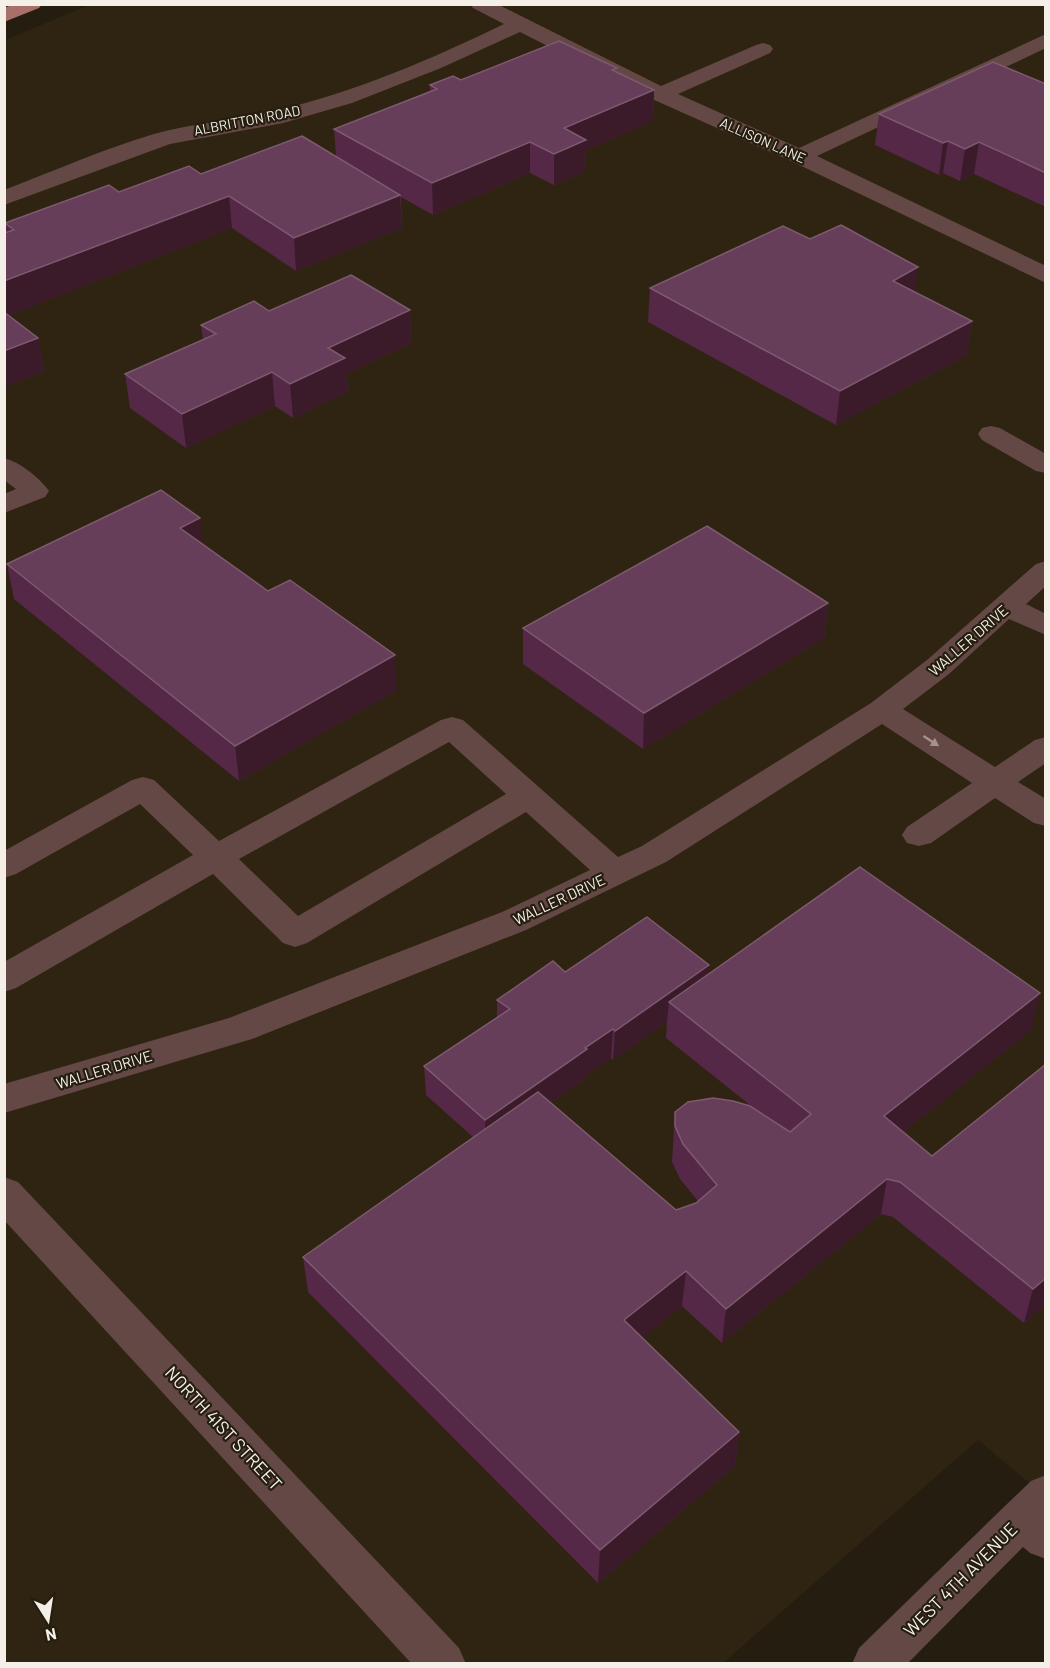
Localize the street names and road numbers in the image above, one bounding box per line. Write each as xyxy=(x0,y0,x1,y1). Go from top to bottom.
street label: ALBRITTON ROAD xyxy=(192,101,302,139)
street label: ALLISON LANE xyxy=(718,114,808,166)
street label: WALLER DRIVE xyxy=(925,601,1011,679)
street label: WALLER DRIVE xyxy=(510,870,608,928)
street label: WALLER DRIVE xyxy=(54,1046,154,1092)
street label: NORTH 41ST STREET xyxy=(161,1361,287,1495)
street label: WEST 4TH AVENUE xyxy=(898,1517,1022,1641)

